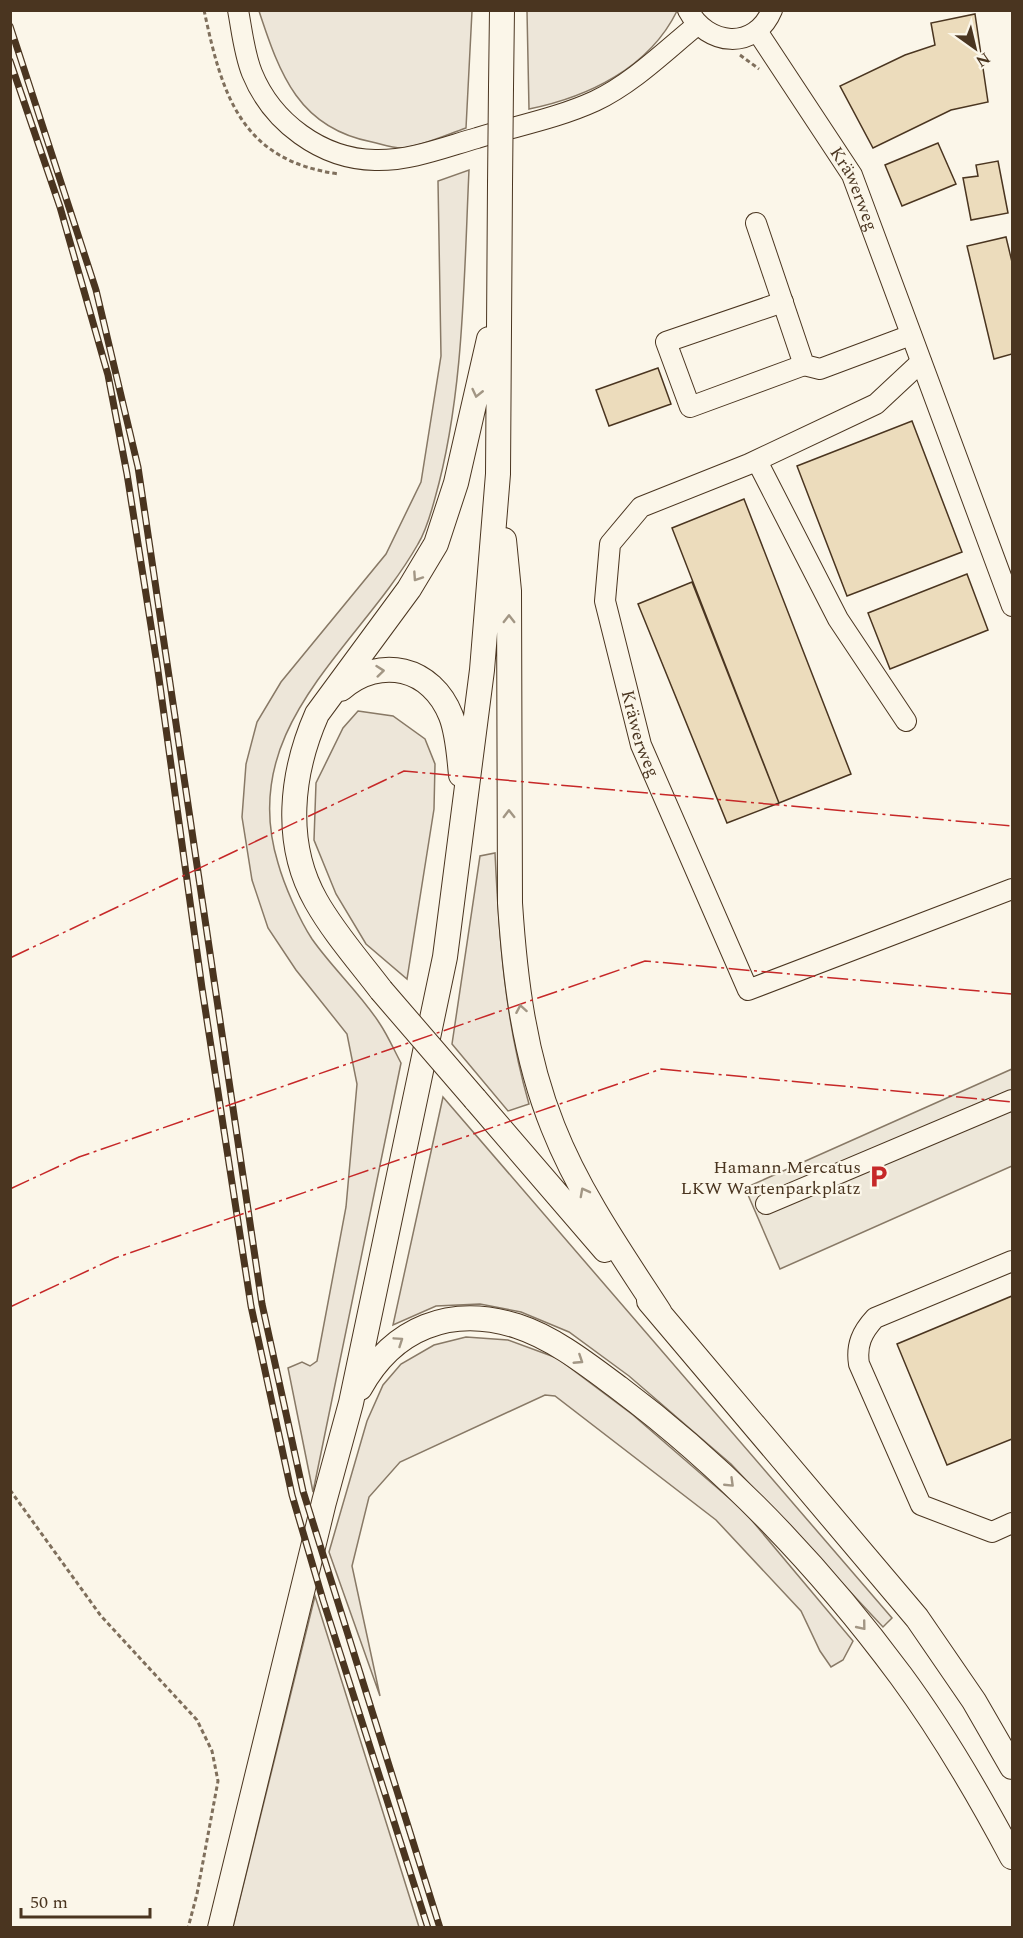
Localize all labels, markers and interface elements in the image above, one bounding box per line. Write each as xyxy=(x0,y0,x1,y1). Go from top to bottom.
north arrow xyxy=(945,18,1005,78)
text: N xyxy=(971,46,995,73)
street label: Kräwerweg xyxy=(823,141,885,235)
one-way arrow xyxy=(471,388,484,398)
one-way arrow xyxy=(413,571,424,582)
one-way arrow xyxy=(503,615,515,624)
one-way arrow xyxy=(375,665,385,678)
street label: Kräwerweg xyxy=(614,687,667,782)
one-way arrow xyxy=(503,810,515,819)
one-way arrow xyxy=(515,1004,528,1014)
place label: Hamann Mercatus LKW Wartenparkplatz xyxy=(681,1154,861,1202)
parking icon: Hamann Mercatus LKW Wartenparkplatz xyxy=(866,1164,892,1190)
one-way arrow xyxy=(580,1188,591,1198)
one-way arrow xyxy=(392,1337,403,1348)
one-way arrow xyxy=(573,1353,584,1364)
one-way arrow xyxy=(724,1476,734,1487)
one-way arrow xyxy=(855,1619,866,1630)
scale bar xyxy=(21,1881,150,1919)
text: 50 m xyxy=(30,1889,68,1916)

